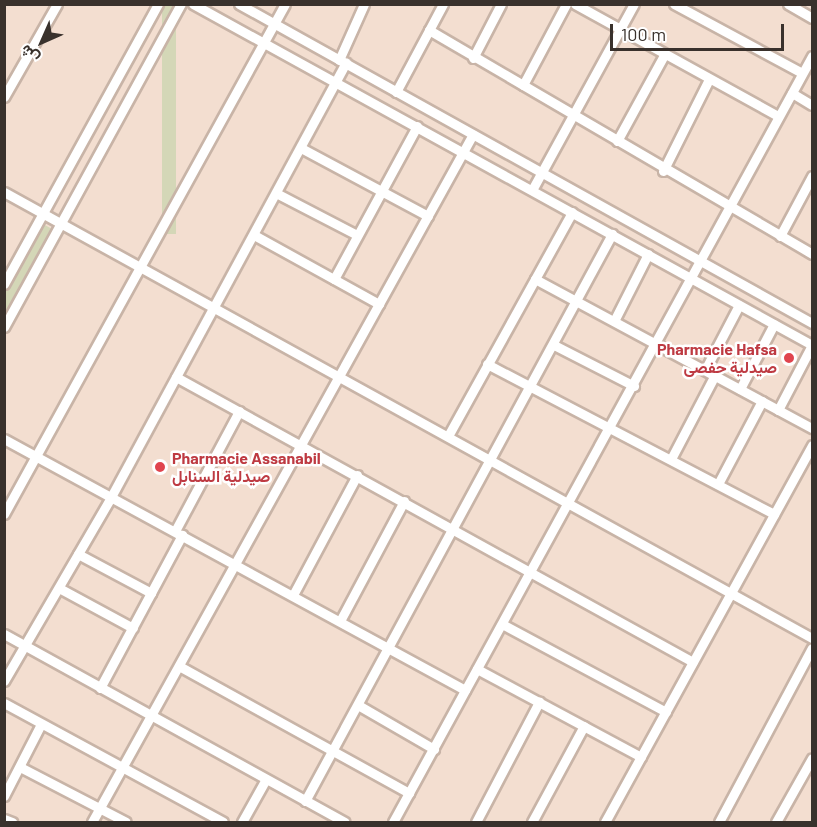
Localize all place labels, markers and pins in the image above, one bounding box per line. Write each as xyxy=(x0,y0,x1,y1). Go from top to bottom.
place label: Pharmacie Hafsa صيدلية حفصى xyxy=(657,339,777,377)
marker: Pharmacie Hafsa صيدلية حفصى xyxy=(782,351,796,365)
place label: Pharmacie Assanabil صيدلية السنابل xyxy=(172,448,321,486)
marker: Pharmacie Assanabil صيدلية السنابل xyxy=(153,460,167,474)

